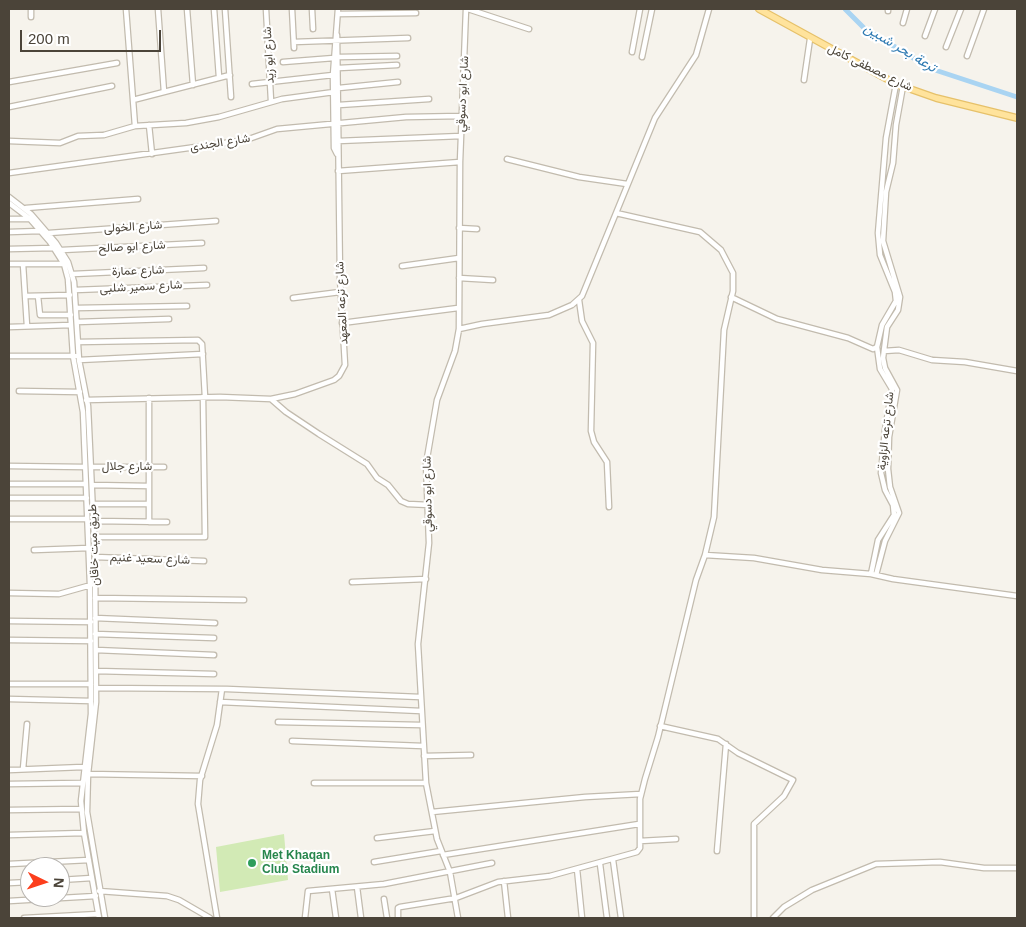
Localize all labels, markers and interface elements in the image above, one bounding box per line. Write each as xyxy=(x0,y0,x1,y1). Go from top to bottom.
scale bar xyxy=(22,20,164,52)
water label: ترعة بحر شبين xyxy=(861,20,939,76)
street label: شارع ابو زيد xyxy=(260,26,278,84)
text: 200 m xyxy=(28,30,70,47)
street label: شارع مصطفى كامل xyxy=(825,41,915,95)
street label: شارع ابو دسوقي xyxy=(454,56,472,132)
street label: شارع الجندى xyxy=(189,131,251,155)
street label: شارع الخولى xyxy=(103,218,163,236)
street label: شارع ابو صالح xyxy=(98,238,166,256)
street label: شارع ترعه المعهد xyxy=(333,261,351,345)
street label: شارع عمارة xyxy=(112,263,164,279)
street label: شارع سمير شلبى xyxy=(99,278,183,296)
street label: شارع ترعه الزاوية xyxy=(875,391,897,471)
street label: شارع ابو دسوقي xyxy=(420,456,436,532)
street label: شارع جلال xyxy=(102,460,152,474)
street label: طريق ميت خاقان xyxy=(85,504,103,586)
street label: شارع سعيد غنيم xyxy=(110,550,190,568)
place label: Met Khaqan Club Stadium xyxy=(262,849,339,877)
north arrow xyxy=(20,857,70,907)
marker: Met Khaqan Club Stadium xyxy=(246,857,258,869)
text: N xyxy=(51,877,67,889)

